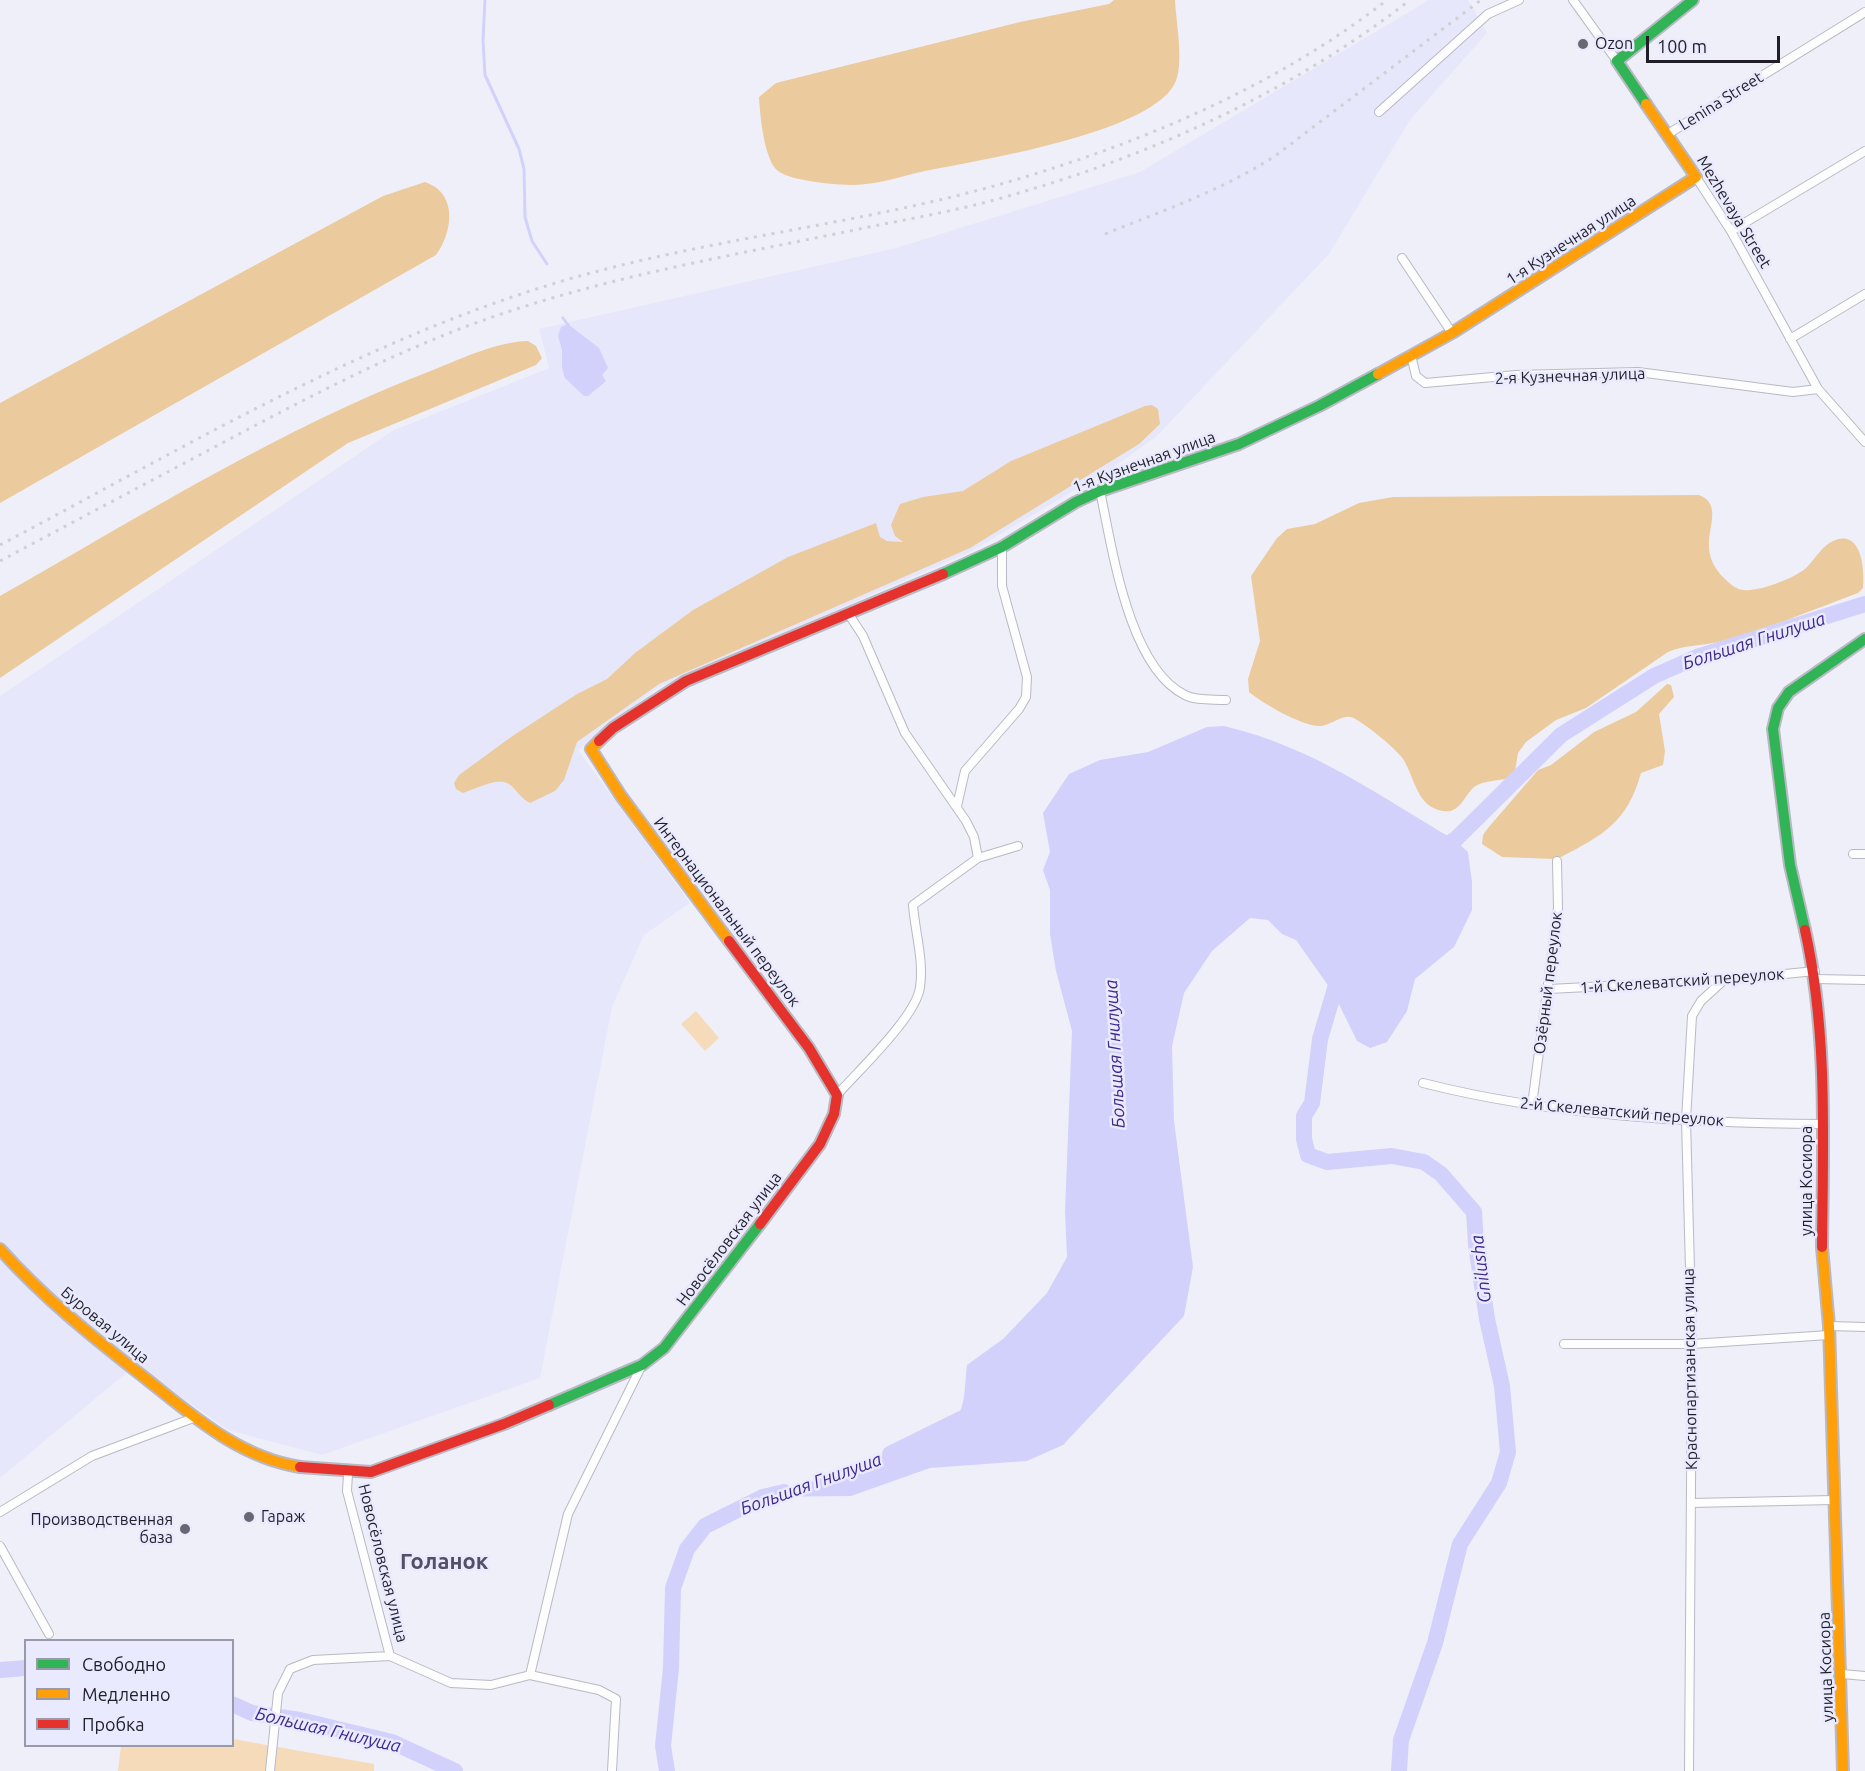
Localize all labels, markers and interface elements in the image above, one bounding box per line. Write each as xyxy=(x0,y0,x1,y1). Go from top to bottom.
scale bar xyxy=(1649,24,1782,62)
place label: Ozon xyxy=(1595,34,1633,54)
text: 100 m xyxy=(1657,36,1707,56)
marker: Ozon xyxy=(1576,37,1590,51)
street label: Lenina Street xyxy=(1675,68,1767,134)
street label: Mezhevaya Street xyxy=(1693,152,1775,272)
street label: 1-я Кузнечная улица xyxy=(1503,191,1639,289)
street label: 2-я Кузнечная улица xyxy=(1494,364,1646,388)
street label: 1-я Кузнечная улица xyxy=(1070,427,1218,497)
water label: Большая Гнилуша xyxy=(1680,608,1828,674)
street label: Интернациональный переулок xyxy=(650,814,804,1010)
street label: Озёрный переулок xyxy=(1530,911,1566,1055)
street label: 1-й Скелеватский переулок xyxy=(1579,964,1785,998)
water label: Большая Гнилуша xyxy=(1100,979,1130,1129)
street label: 2-й Скелеватский переулок xyxy=(1519,1094,1725,1130)
street label: улица Косиора xyxy=(1797,1126,1817,1236)
street label: Новосёловская улица xyxy=(672,1168,786,1310)
water label: Gnilusha xyxy=(1466,1234,1496,1304)
street label: Краснопартизанская улица xyxy=(1679,1268,1701,1470)
street label: Буровая улица xyxy=(57,1282,153,1368)
water label: Большая Гнилуша xyxy=(737,1448,885,1520)
street label: Новосёловская улица xyxy=(354,1482,412,1644)
place label: Гараж xyxy=(261,1507,305,1527)
place label: Производственная база xyxy=(31,1510,173,1548)
marker: Гараж xyxy=(242,1510,256,1524)
marker: Производственная база xyxy=(178,1522,192,1536)
district label: Голанок xyxy=(400,1549,488,1575)
street label: улица Косиора xyxy=(1814,1612,1838,1722)
legend xyxy=(24,1639,234,1747)
text: Свободно xyxy=(82,1654,166,1674)
text: Медленно xyxy=(82,1684,171,1704)
water label: Большая Гнилуша xyxy=(253,1703,403,1757)
text: Пробка xyxy=(82,1714,145,1734)

